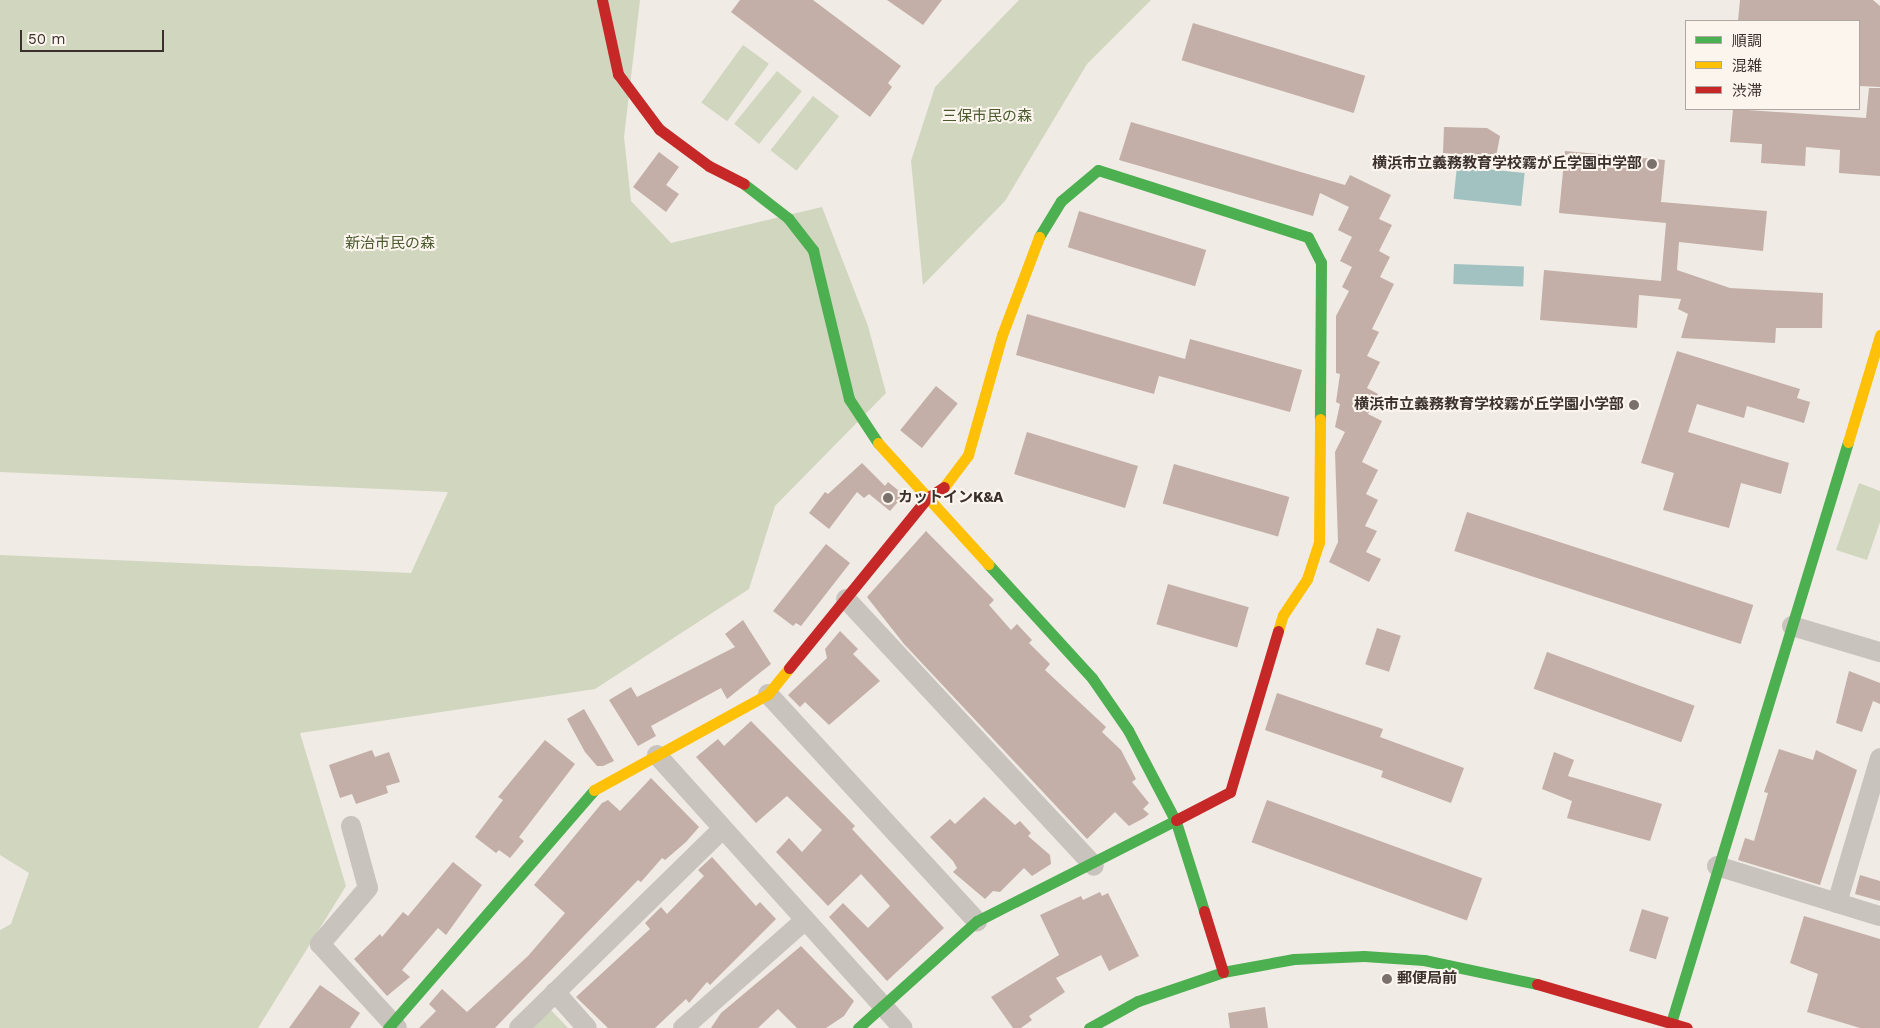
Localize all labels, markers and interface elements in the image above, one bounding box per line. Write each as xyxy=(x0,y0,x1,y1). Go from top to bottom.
scale bar xyxy=(22,20,166,52)
legend xyxy=(1685,20,1860,110)
text: 50 m xyxy=(28,30,65,48)
text: 順調 xyxy=(1732,32,1762,50)
text: 混雑 xyxy=(1732,57,1762,75)
text: 渋滞 xyxy=(1732,82,1762,100)
park label: 三保市民の森 xyxy=(942,108,1032,126)
place label: 横浜市立義務教育学校霧が丘学園中学部 xyxy=(1372,155,1642,173)
marker: 横浜市立義務教育学校霧が丘学園中学部 xyxy=(1646,158,1658,170)
park label: 新治市民の森 xyxy=(345,235,435,253)
place label: 横浜市立義務教育学校霧が丘学園小学部 xyxy=(1354,396,1624,414)
marker: 横浜市立義務教育学校霧が丘学園小学部 xyxy=(1628,399,1640,411)
place label: カットインK&A xyxy=(898,489,1003,507)
marker: カットインK&A xyxy=(882,492,894,504)
place label: 郵便局前 xyxy=(1397,970,1457,988)
marker: 郵便局前 xyxy=(1381,973,1393,985)

